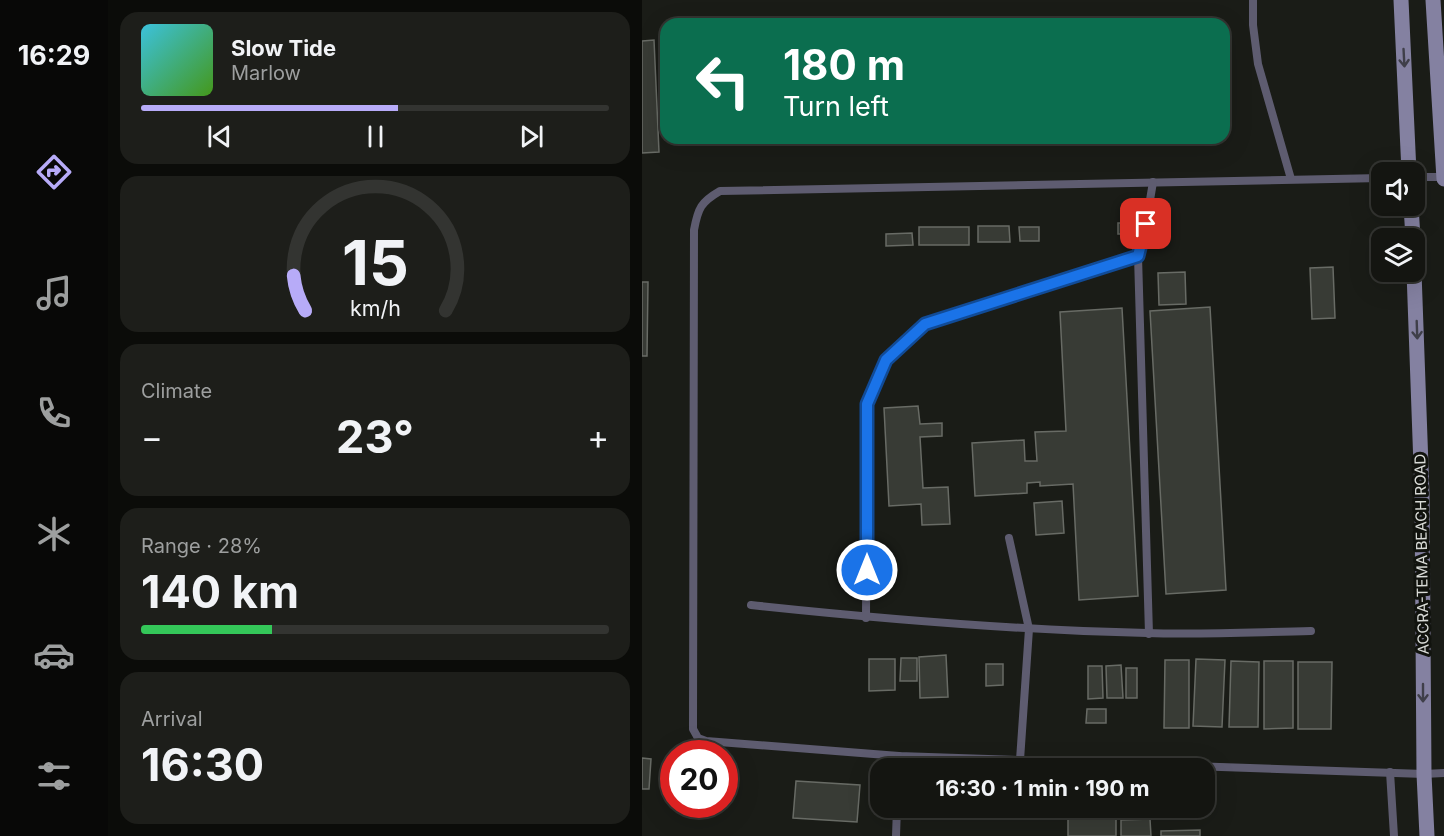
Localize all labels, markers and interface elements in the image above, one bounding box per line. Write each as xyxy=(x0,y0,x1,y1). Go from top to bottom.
text: Slow Tide xyxy=(231,35,336,61)
text: 16:29 xyxy=(18,39,90,72)
text: 180 m xyxy=(783,39,905,90)
icon: left xyxy=(684,42,762,120)
one-way arrow xyxy=(1398,48,1409,68)
text: Marlow xyxy=(231,61,301,85)
text: Turn left xyxy=(783,90,889,123)
icon: previous xyxy=(203,120,236,153)
icon: pause xyxy=(359,120,392,153)
icon: next xyxy=(515,120,548,153)
icon: directions xyxy=(33,151,75,193)
map controls xyxy=(1371,162,1425,282)
button: sound xyxy=(1371,162,1425,216)
pin xyxy=(1120,198,1171,249)
icon: arrive xyxy=(1129,207,1162,240)
text: 15 xyxy=(342,225,408,300)
button: layers xyxy=(1371,228,1425,282)
icon: music xyxy=(33,272,75,314)
text: km/h xyxy=(350,295,400,321)
one-way arrow xyxy=(1411,319,1422,339)
text: Climate xyxy=(141,379,212,403)
icon: phone xyxy=(33,392,75,434)
text: 23° xyxy=(336,409,414,464)
text: − xyxy=(141,417,163,457)
text: + xyxy=(587,417,609,457)
street label: ACCRA-TEMA BEACH ROAD xyxy=(1410,454,1433,654)
icon: climate xyxy=(33,513,75,555)
text: Range · 28% xyxy=(141,534,262,558)
position arrow xyxy=(835,538,899,602)
text: 140 km xyxy=(141,564,299,619)
icon: car xyxy=(33,634,75,676)
one-way arrow xyxy=(1417,682,1429,702)
text: Arrival xyxy=(141,707,203,731)
text: 16:30 xyxy=(141,737,264,792)
speed limit sign: 20 xyxy=(660,740,738,818)
icon: filters xyxy=(33,755,75,797)
text: 16:30 · 1 min · 190 m xyxy=(935,775,1150,801)

